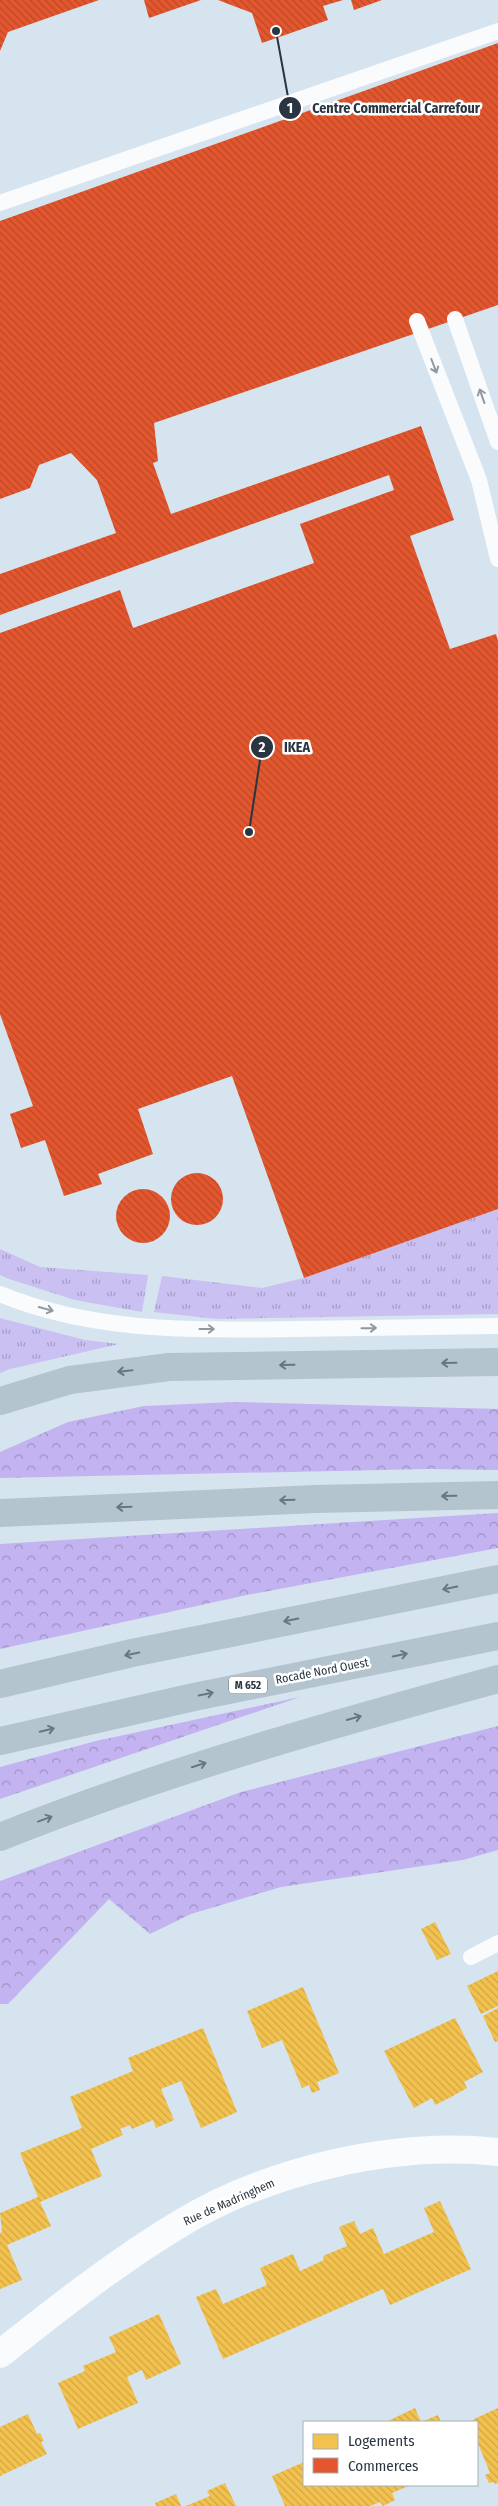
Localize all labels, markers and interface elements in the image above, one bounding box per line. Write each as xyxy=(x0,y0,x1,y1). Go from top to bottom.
callout: Centre Commercial Carrefour xyxy=(277,93,490,122)
text: 1 xyxy=(287,99,293,117)
text: Centre Commercial Carrefour xyxy=(312,100,481,117)
one-way arrow xyxy=(430,358,440,373)
one-way arrow xyxy=(477,388,486,404)
callout: IKEA xyxy=(249,733,320,762)
text: 2 xyxy=(258,738,266,756)
text: IKEA xyxy=(284,739,310,756)
one-way arrow xyxy=(38,1305,54,1315)
one-way arrow xyxy=(361,1323,377,1333)
one-way arrow xyxy=(198,1324,215,1334)
one-way arrow xyxy=(442,1358,458,1368)
one-way arrow xyxy=(279,1360,295,1369)
one-way arrow xyxy=(117,1367,133,1376)
one-way arrow xyxy=(442,1491,458,1501)
one-way arrow xyxy=(279,1495,296,1505)
one-way arrow xyxy=(117,1503,133,1512)
one-way arrow xyxy=(443,1584,459,1594)
one-way arrow xyxy=(283,1616,299,1626)
one-way arrow xyxy=(124,1649,140,1659)
one-way arrow xyxy=(391,1650,407,1660)
street label: Rocade Nord Ouest xyxy=(274,1655,370,1687)
road number: M 652 xyxy=(229,1676,267,1694)
one-way arrow xyxy=(198,1689,214,1698)
one-way arrow xyxy=(346,1713,362,1723)
one-way arrow xyxy=(39,1725,55,1734)
one-way arrow xyxy=(191,1760,207,1770)
one-way arrow xyxy=(37,1814,53,1823)
street label: Rue de Madringhem xyxy=(181,2176,277,2228)
legend xyxy=(303,2421,478,2486)
text: Logements xyxy=(348,2432,415,2450)
text: Commerces xyxy=(348,2457,418,2475)

